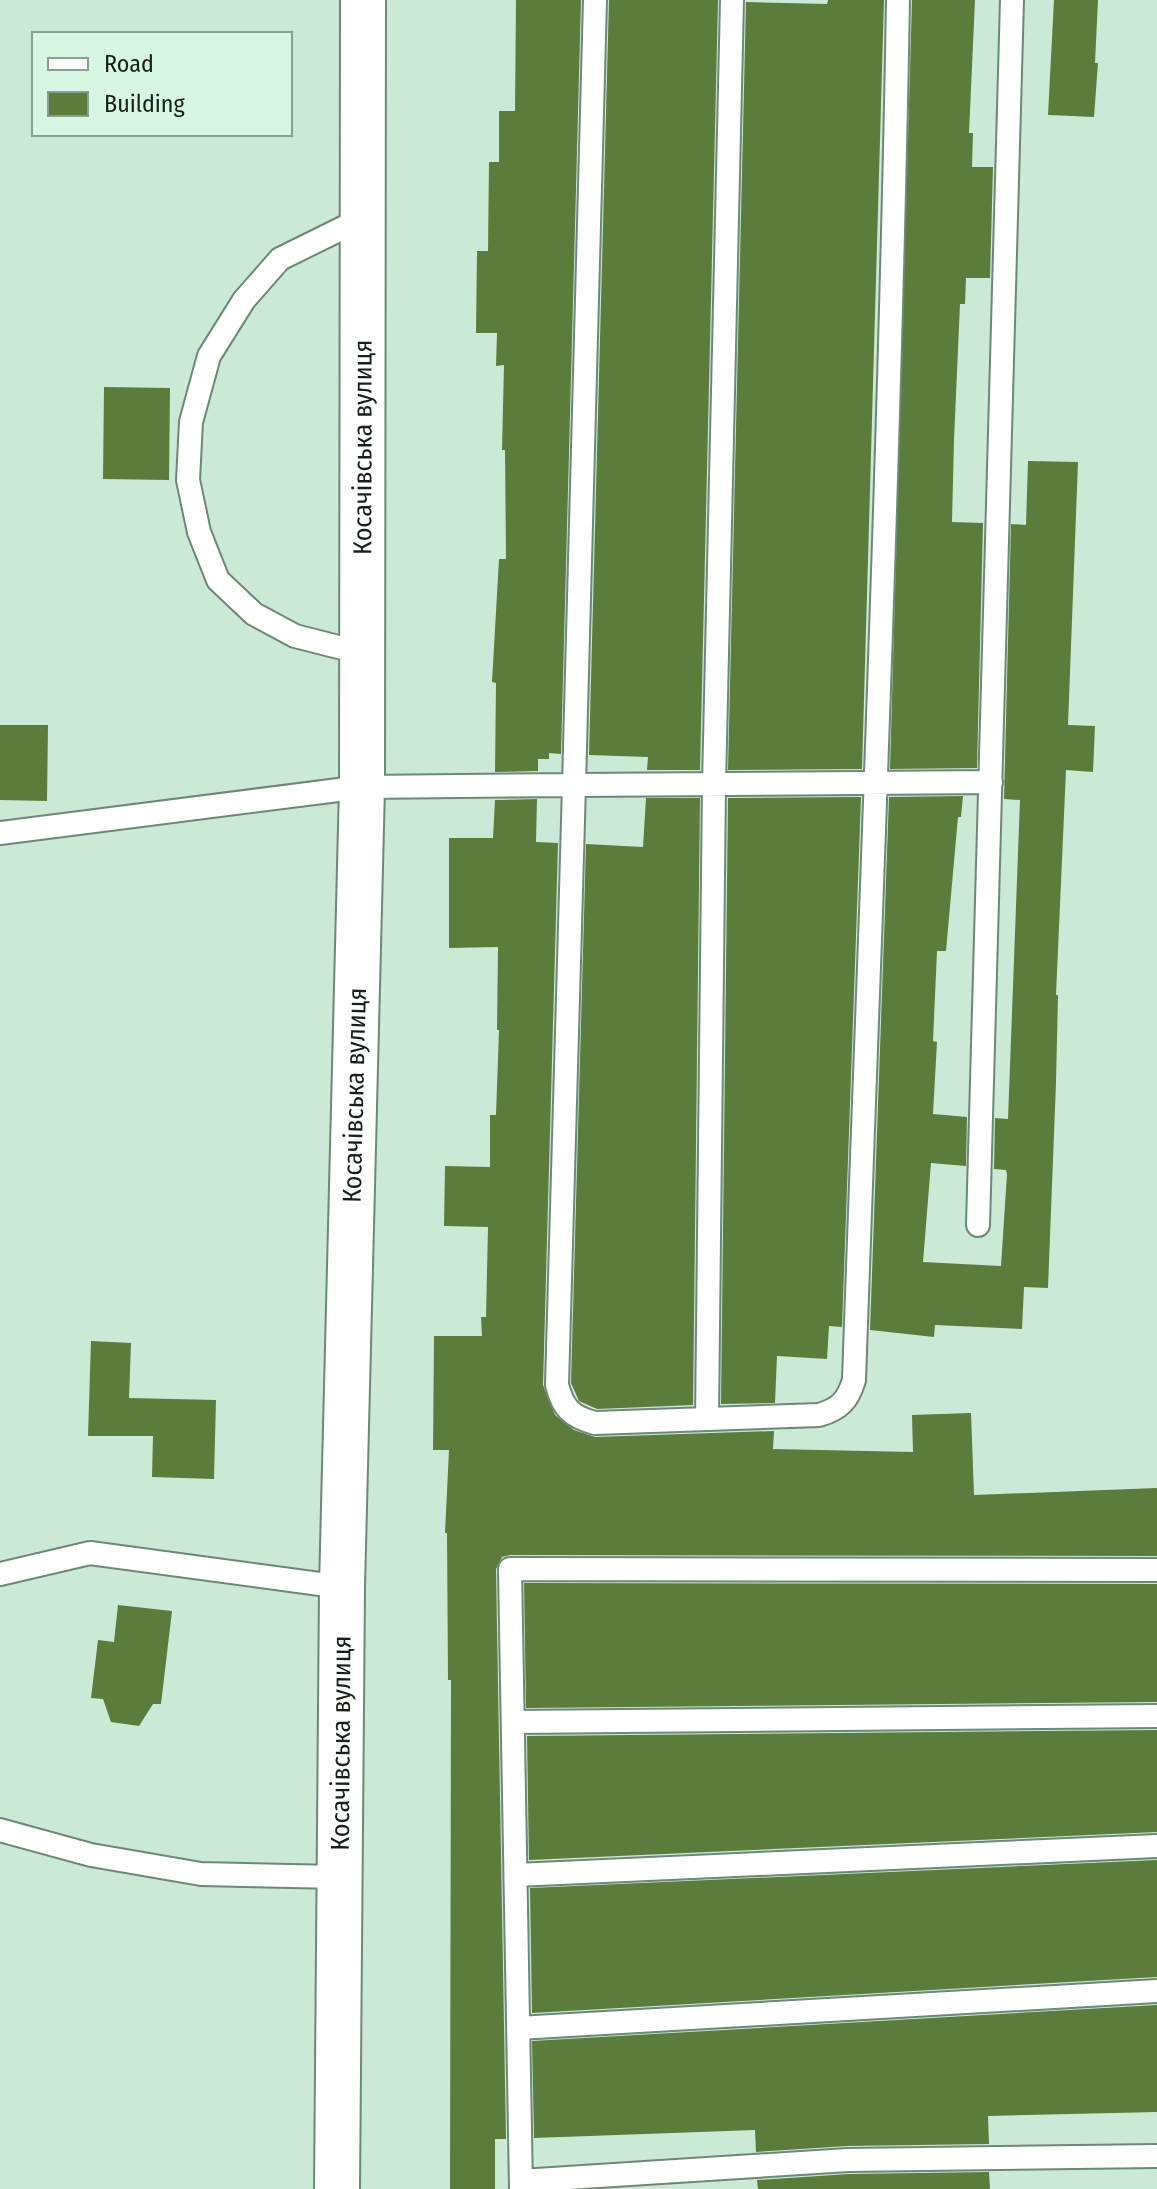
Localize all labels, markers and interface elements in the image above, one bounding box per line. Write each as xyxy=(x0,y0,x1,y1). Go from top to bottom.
legend xyxy=(32,32,292,136)
text: Road xyxy=(104,50,154,78)
text: Building xyxy=(104,90,186,118)
street label: Косачівська вулиця xyxy=(347,340,379,555)
street label: Косачівська вулиця xyxy=(337,987,373,1203)
street label: Косачівська вулиця xyxy=(325,1635,358,1851)

